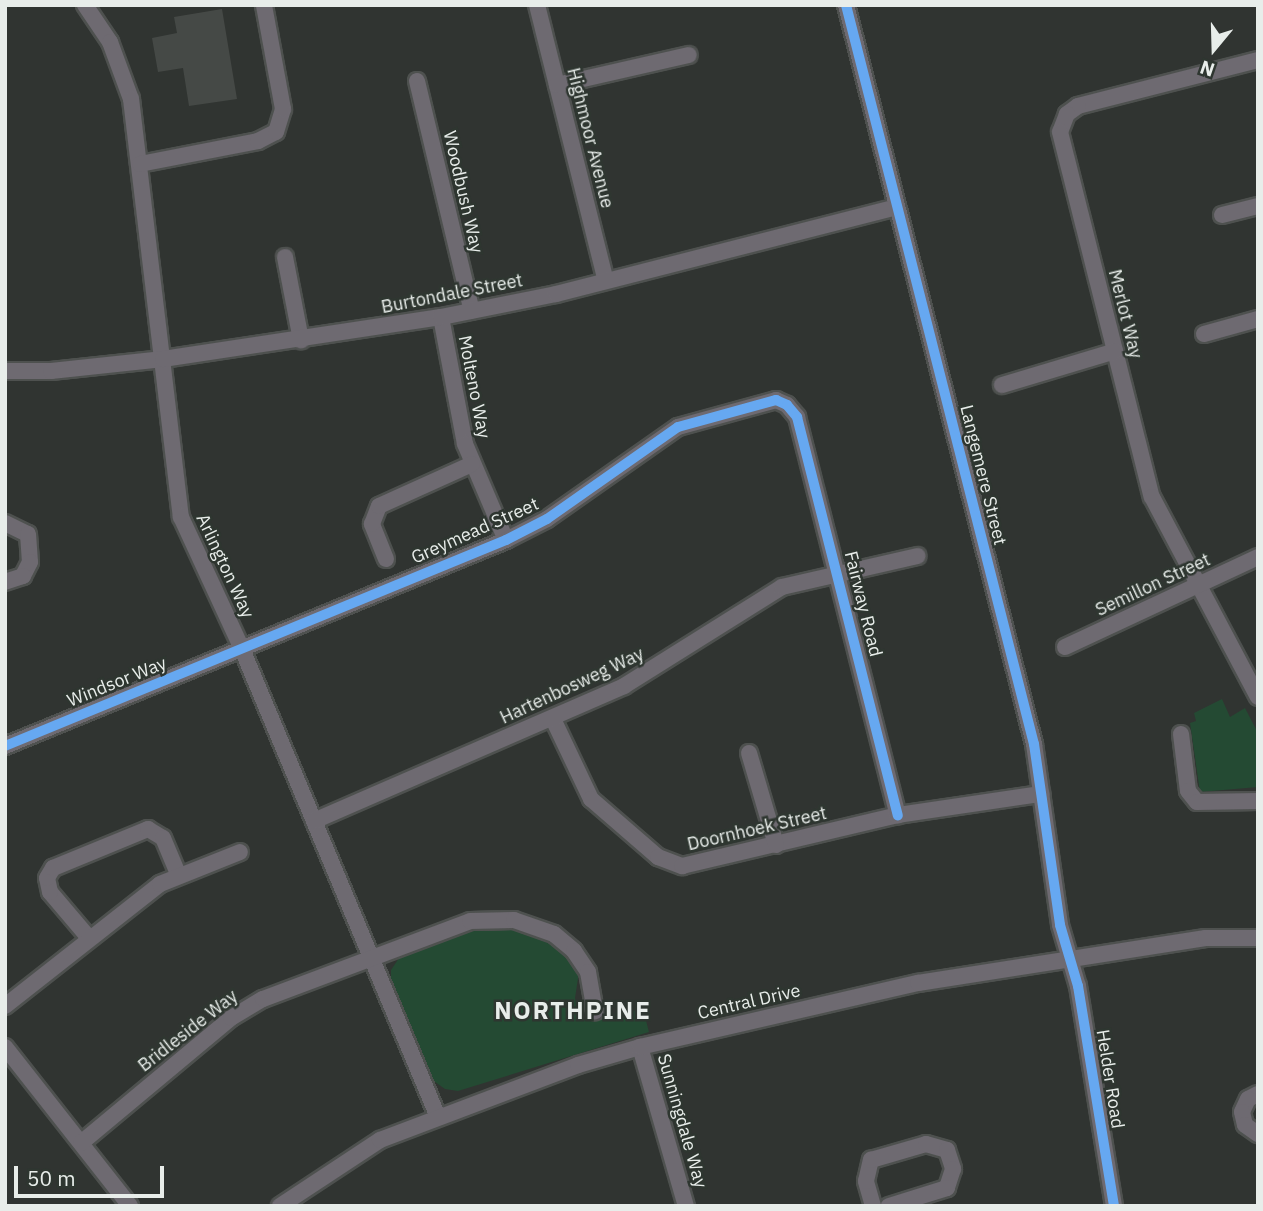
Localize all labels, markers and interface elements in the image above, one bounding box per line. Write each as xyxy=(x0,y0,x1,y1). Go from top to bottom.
north arrow xyxy=(1179,14,1249,84)
text: N xyxy=(1197,55,1218,82)
street label: Highmoor Avenue xyxy=(562,66,618,210)
street label: Woodbush Way xyxy=(438,129,488,255)
street label: Merlot Way xyxy=(1104,267,1146,361)
street label: Burtondale Street xyxy=(379,270,525,318)
street label: Molteno Way xyxy=(453,334,495,440)
street label: Langemere Street xyxy=(955,403,1011,547)
street label: Greymead Street xyxy=(408,493,542,569)
street label: Arlington Way xyxy=(191,510,259,622)
street label: Fairway Road xyxy=(839,549,887,659)
street label: Semillon Street xyxy=(1092,549,1214,621)
street label: Hartenbosweg Way xyxy=(497,643,647,729)
street label: Windsor Way xyxy=(64,652,170,712)
street label: Doornhoek Street xyxy=(685,802,829,856)
street label: Central Drive xyxy=(696,980,802,1024)
street label: Bridleside Way xyxy=(134,985,242,1077)
district label: NORTHPINE xyxy=(495,997,651,1025)
street label: Helder Road xyxy=(1092,1028,1128,1130)
street label: Sunningdale Way xyxy=(653,1051,711,1191)
scale bar xyxy=(18,1152,168,1196)
text: 50 m xyxy=(27,1164,76,1192)

